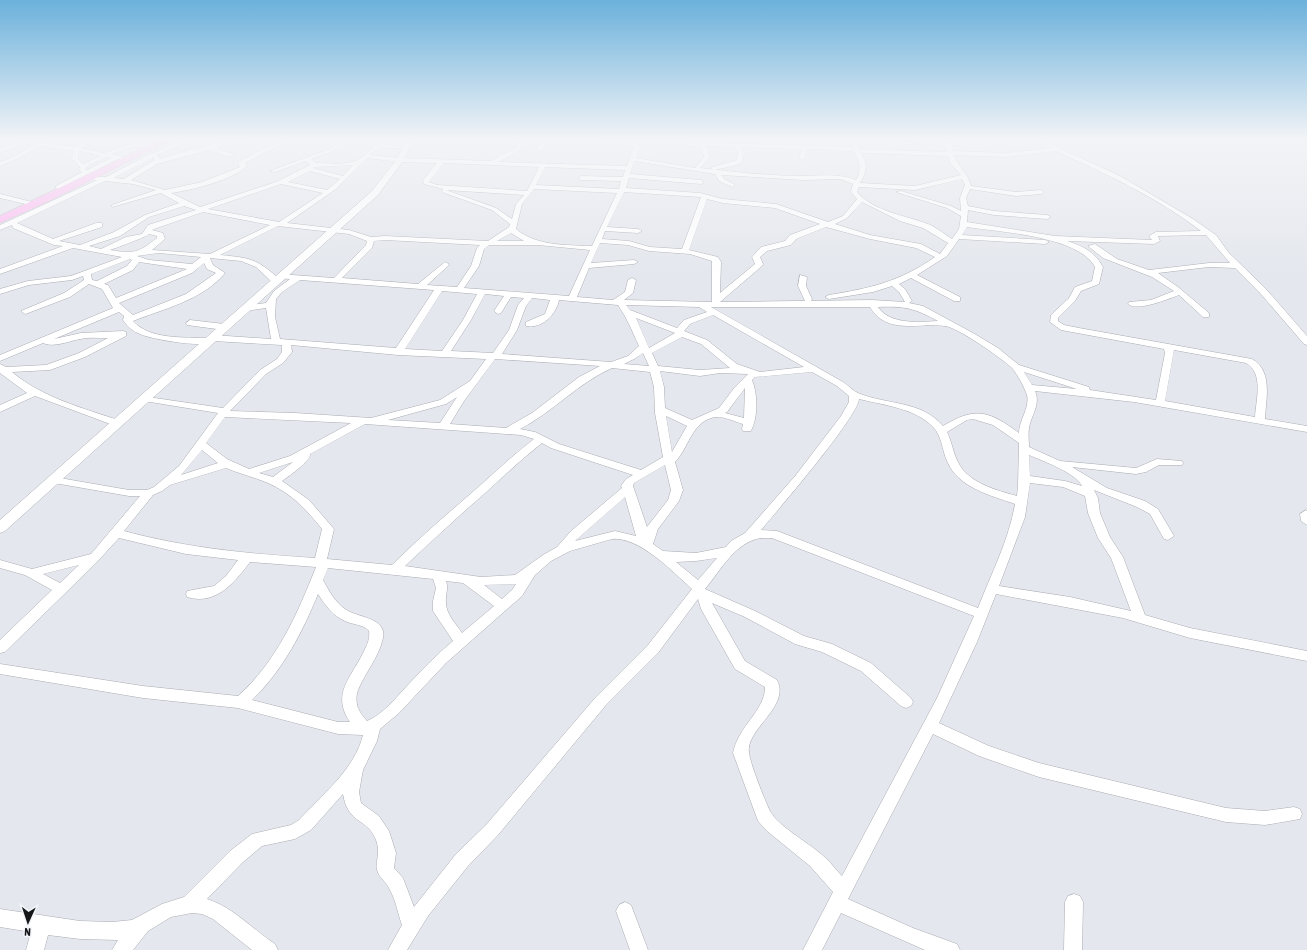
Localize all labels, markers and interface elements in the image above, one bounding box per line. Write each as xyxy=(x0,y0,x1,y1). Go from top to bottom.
north arrow xyxy=(8,902,48,942)
text: N xyxy=(24,926,31,938)

